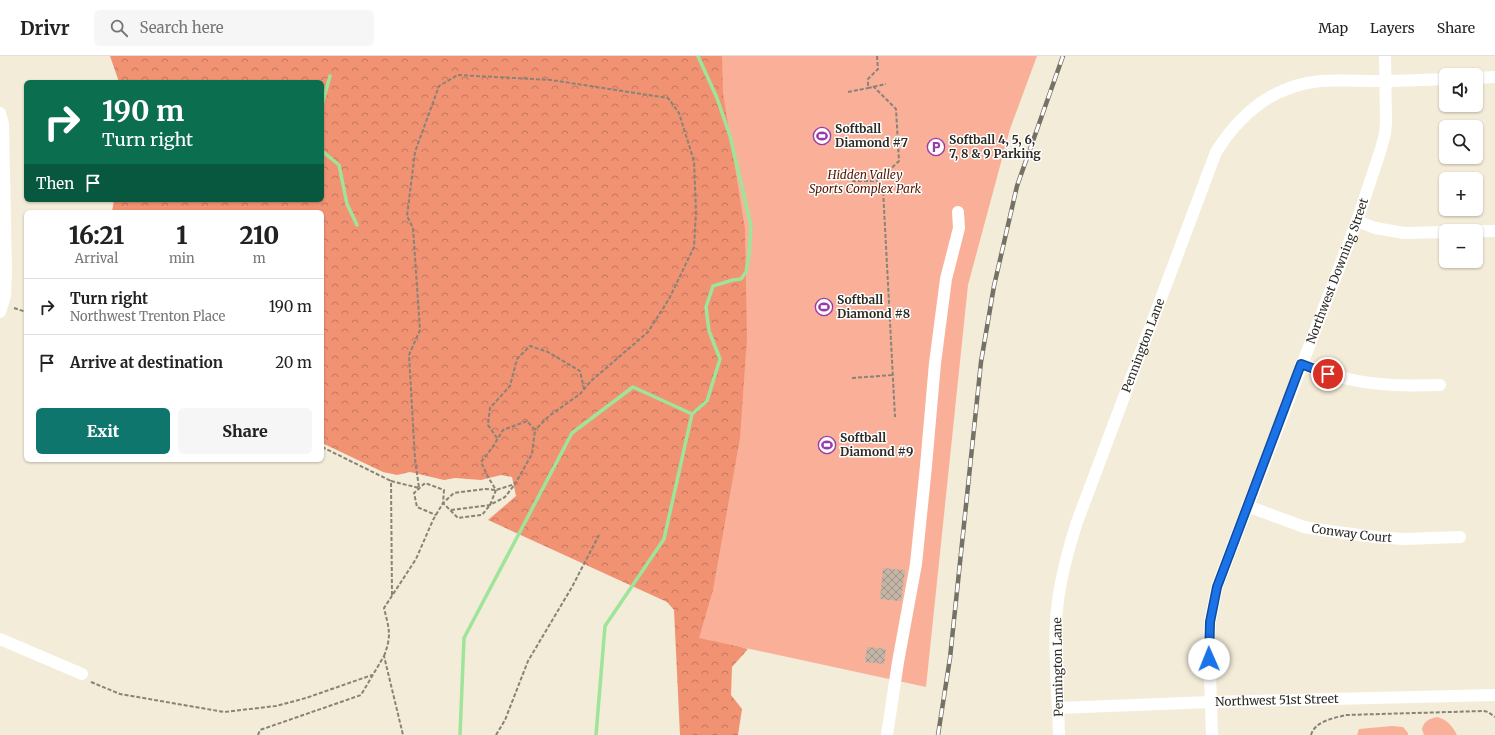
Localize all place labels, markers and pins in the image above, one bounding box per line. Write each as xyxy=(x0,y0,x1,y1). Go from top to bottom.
place label: Softball Diamond #7 xyxy=(835,121,908,150)
sports icon: Softball Diamond #7 xyxy=(812,126,832,146)
place label: Softball 4, 5, 6, 7, 8 & 9 Parking xyxy=(949,132,1041,161)
parking icon: Softball 4, 5, 6, 7, 8 & 9 Parking xyxy=(926,137,946,157)
place label: Softball Diamond #8 xyxy=(837,292,910,321)
sports icon: Softball Diamond #8 xyxy=(814,297,834,317)
pin xyxy=(1311,357,1345,391)
place label: Softball Diamond #9 xyxy=(840,430,913,459)
sports icon: Softball Diamond #9 xyxy=(817,435,837,455)

